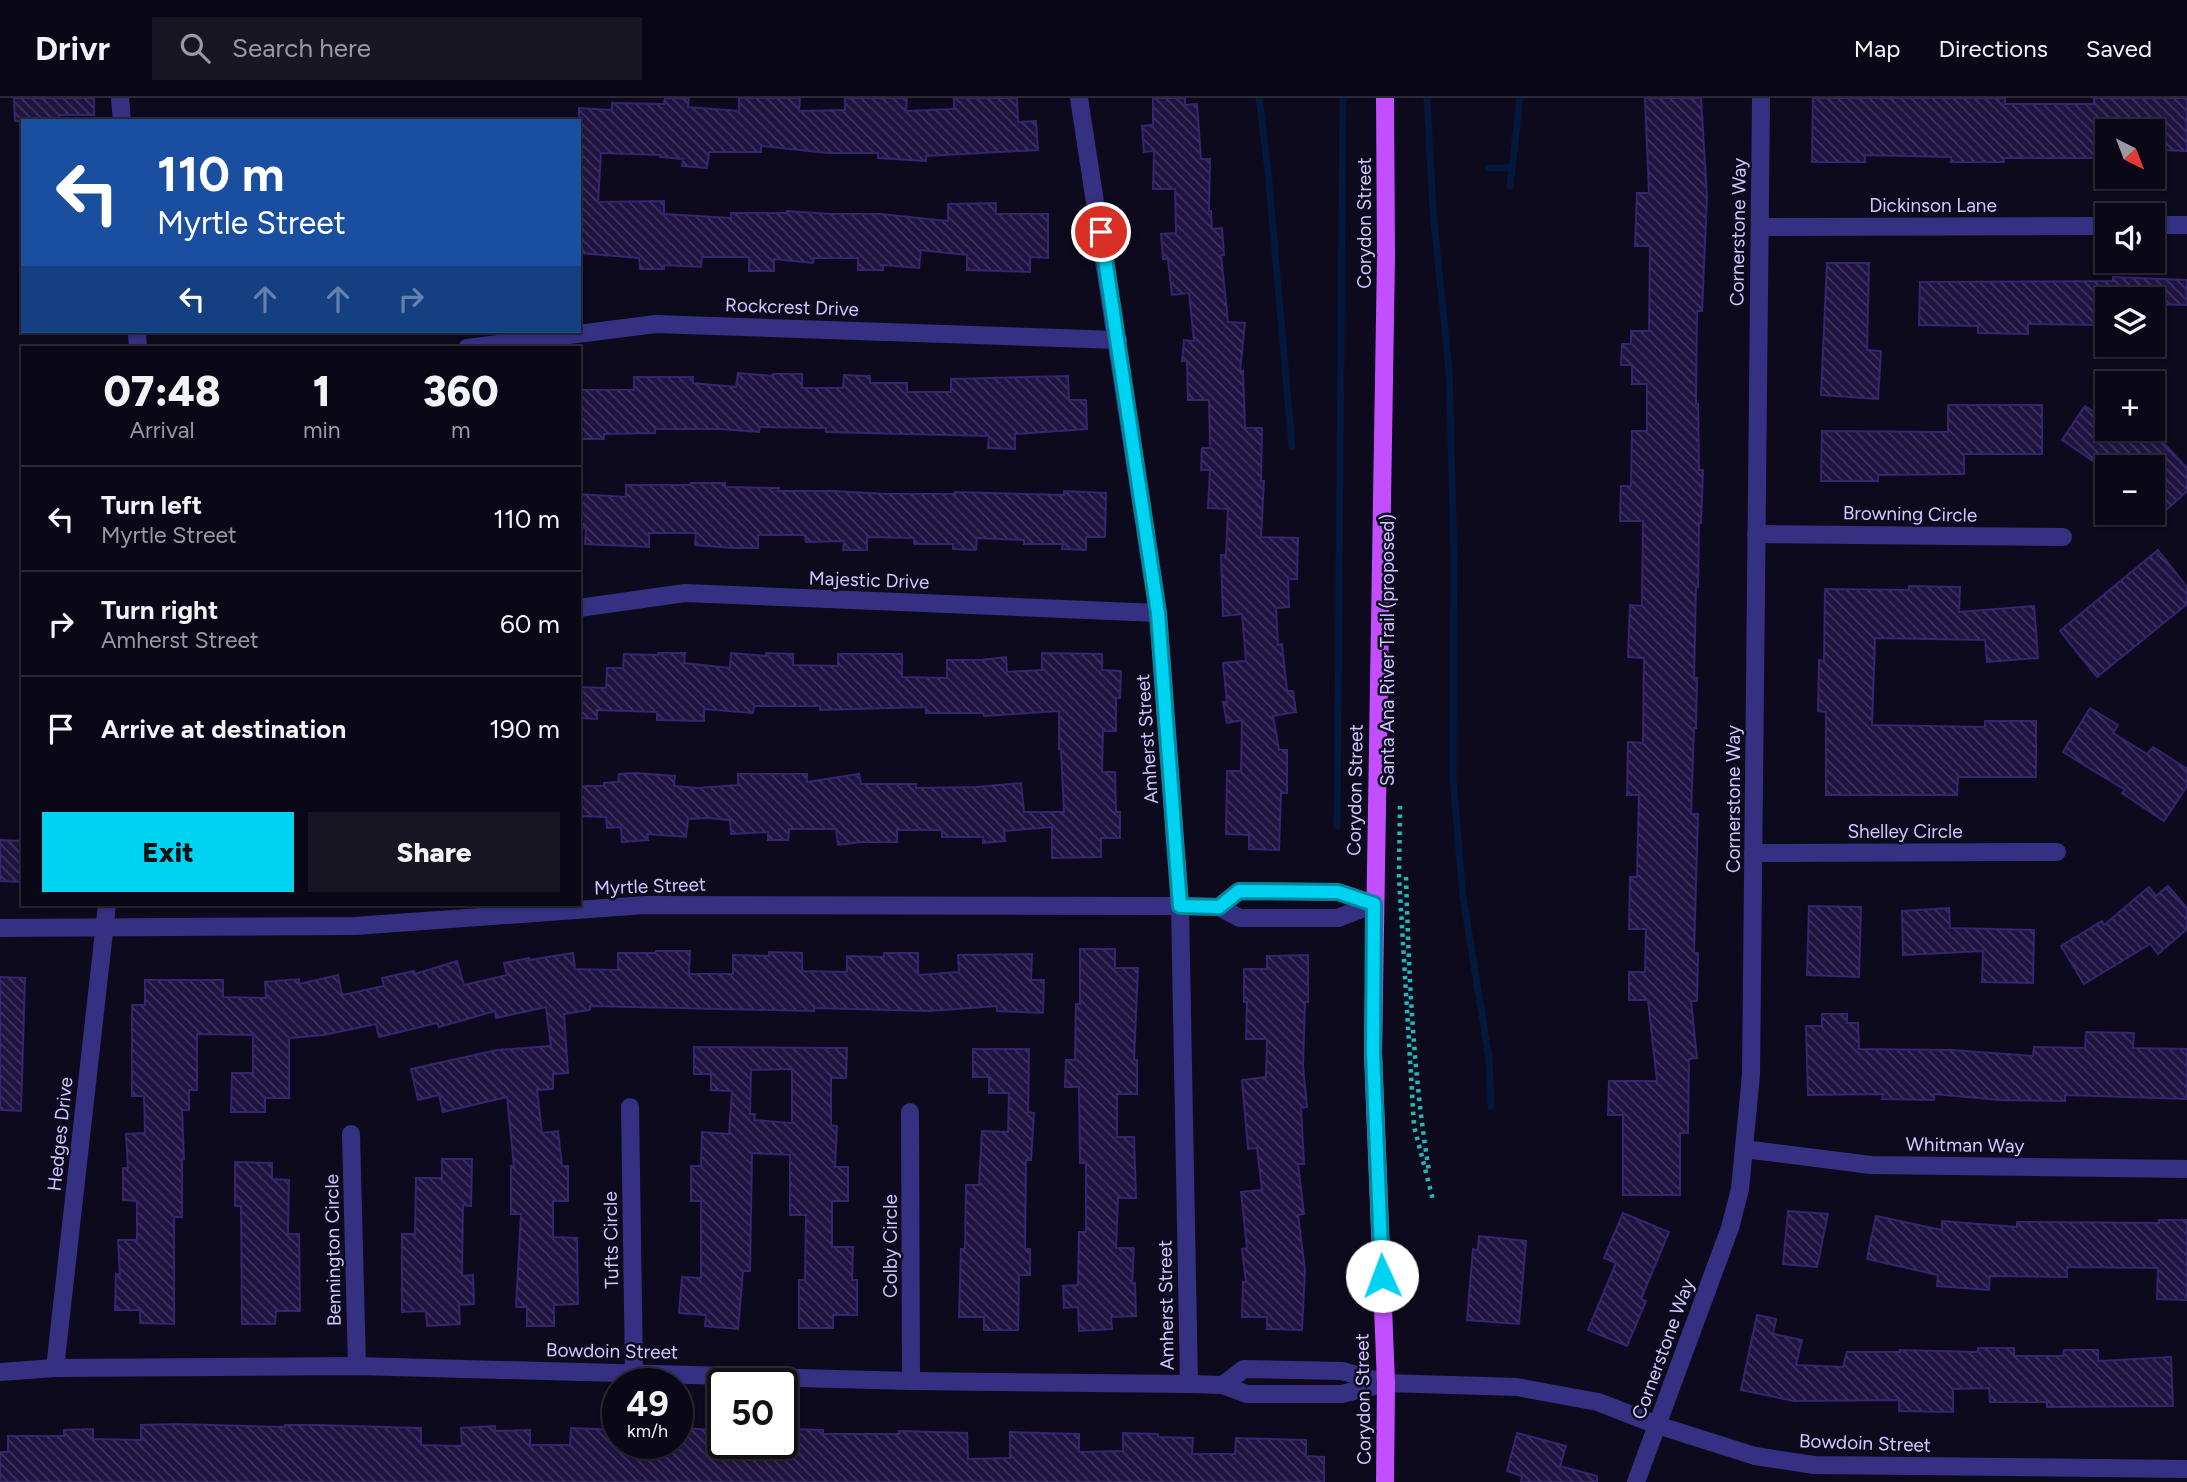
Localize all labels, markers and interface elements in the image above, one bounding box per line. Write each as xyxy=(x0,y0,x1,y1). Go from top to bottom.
search box xyxy=(152,17,642,80)
text: Drivr xyxy=(35,29,110,68)
icon: search xyxy=(176,29,214,67)
text: Search here xyxy=(232,32,371,64)
text: Map xyxy=(1854,34,1900,63)
text: Directions xyxy=(1938,34,2048,63)
text: Saved xyxy=(2086,34,2152,63)
north arrow xyxy=(2095,119,2165,189)
map controls xyxy=(2095,119,2165,525)
text: 110 m xyxy=(157,144,285,203)
icon: left xyxy=(42,147,133,238)
street label: Corydon Street xyxy=(1353,157,1376,289)
street label: Cornerstone Way xyxy=(1725,158,1751,306)
street label: Dickinson Lane xyxy=(1869,194,1997,217)
pin xyxy=(1071,202,1131,262)
button: sound xyxy=(2095,203,2165,273)
text: Myrtle Street xyxy=(157,204,346,242)
icon: arrive xyxy=(1082,213,1120,251)
icon: left xyxy=(173,280,211,318)
icon: ahead xyxy=(246,280,284,318)
icon: ahead xyxy=(319,280,357,318)
icon: right xyxy=(392,280,430,318)
button: layers xyxy=(2095,287,2165,357)
street label: Rockcrest Drive xyxy=(725,293,859,321)
text: 07:48 xyxy=(103,366,221,417)
text: 1 xyxy=(313,366,331,417)
text: 360 xyxy=(423,366,499,417)
button: + xyxy=(2095,371,2165,441)
text: Arrival xyxy=(130,416,194,444)
text: min xyxy=(303,416,341,444)
text: m xyxy=(451,416,471,444)
button: − xyxy=(2095,455,2165,525)
text: Turn left xyxy=(101,489,202,521)
icon: left xyxy=(42,500,80,538)
street label: Browning Circle xyxy=(1843,501,1977,527)
text: 110 m xyxy=(493,503,560,535)
street label: Santa Ana River Trail (proposed) xyxy=(1376,514,1399,786)
text: Myrtle Street xyxy=(101,521,237,549)
street label: Majestic Drive xyxy=(808,566,930,594)
text: Turn right xyxy=(101,594,218,626)
icon: right xyxy=(42,605,80,643)
text: 60 m xyxy=(500,608,560,640)
text: Amherst Street xyxy=(101,626,259,654)
street label: Amherst Street xyxy=(1131,673,1163,805)
icon: arrive xyxy=(42,710,80,748)
text: Arrive at destination xyxy=(101,713,346,745)
text: 190 m xyxy=(489,713,560,745)
street label: Corydon Street xyxy=(1342,724,1368,856)
street label: Cornerstone Way xyxy=(1722,725,1745,873)
button: Exit xyxy=(42,812,294,892)
button: Share xyxy=(308,812,560,892)
street label: Shelley Circle xyxy=(1847,820,1963,843)
street label: Myrtle Street xyxy=(594,873,706,899)
street label: Hedges Drive xyxy=(43,1076,77,1192)
street label: Whitman Way xyxy=(1906,1132,2024,1158)
street label: Bennington Circle xyxy=(320,1174,346,1326)
street label: Tufts Circle xyxy=(599,1191,623,1289)
street label: Colby Circle xyxy=(879,1194,902,1298)
position arrow xyxy=(1345,1239,1419,1313)
street label: Amherst Street xyxy=(1153,1240,1179,1370)
street label: Cornerstone Way xyxy=(1627,1275,1699,1423)
street label: Corydon Street xyxy=(1350,1333,1376,1465)
street label: Bowdoin Street xyxy=(546,1338,678,1364)
speed limit sign: 50 xyxy=(707,1368,798,1459)
text: 49 xyxy=(626,1383,669,1425)
text: km/h xyxy=(627,1420,668,1442)
street label: Bowdoin Street xyxy=(1799,1429,1931,1457)

